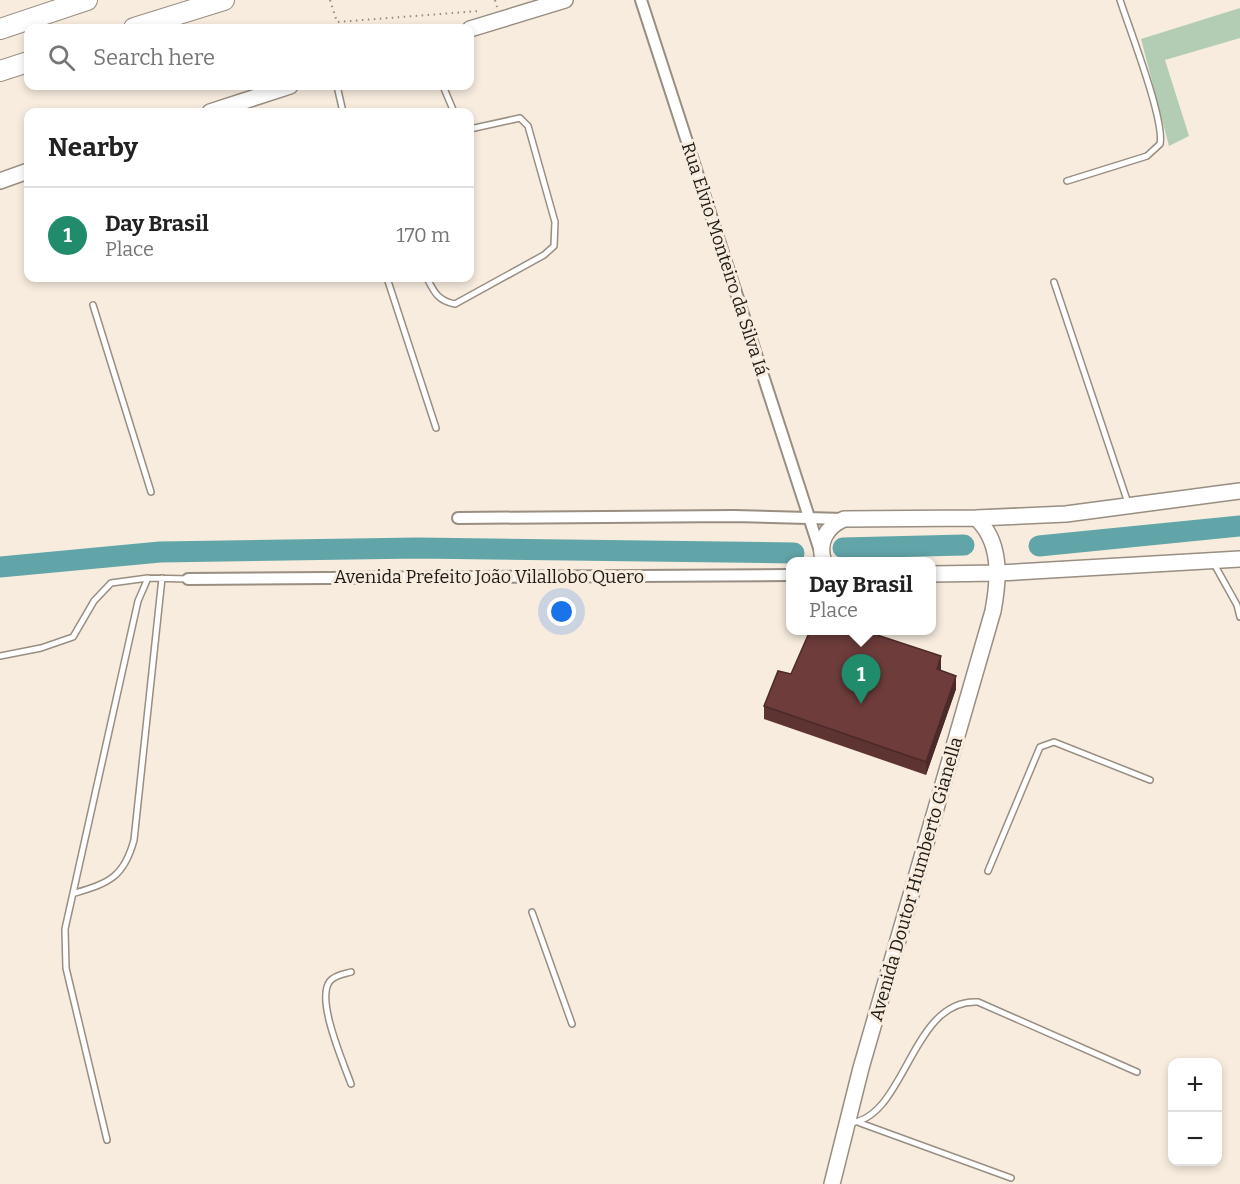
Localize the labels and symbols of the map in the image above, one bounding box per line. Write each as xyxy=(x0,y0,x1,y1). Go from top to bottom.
street label: Rua Elvio Monteiro da Silva Iá xyxy=(677,140,773,379)
street label: Avenida Prefeito João Vilallobo Quero xyxy=(334,566,644,588)
your location xyxy=(547,597,576,626)
pin: 1 xyxy=(842,654,880,704)
street label: Avenida Doutor Humberto Gianella xyxy=(865,734,967,1024)

